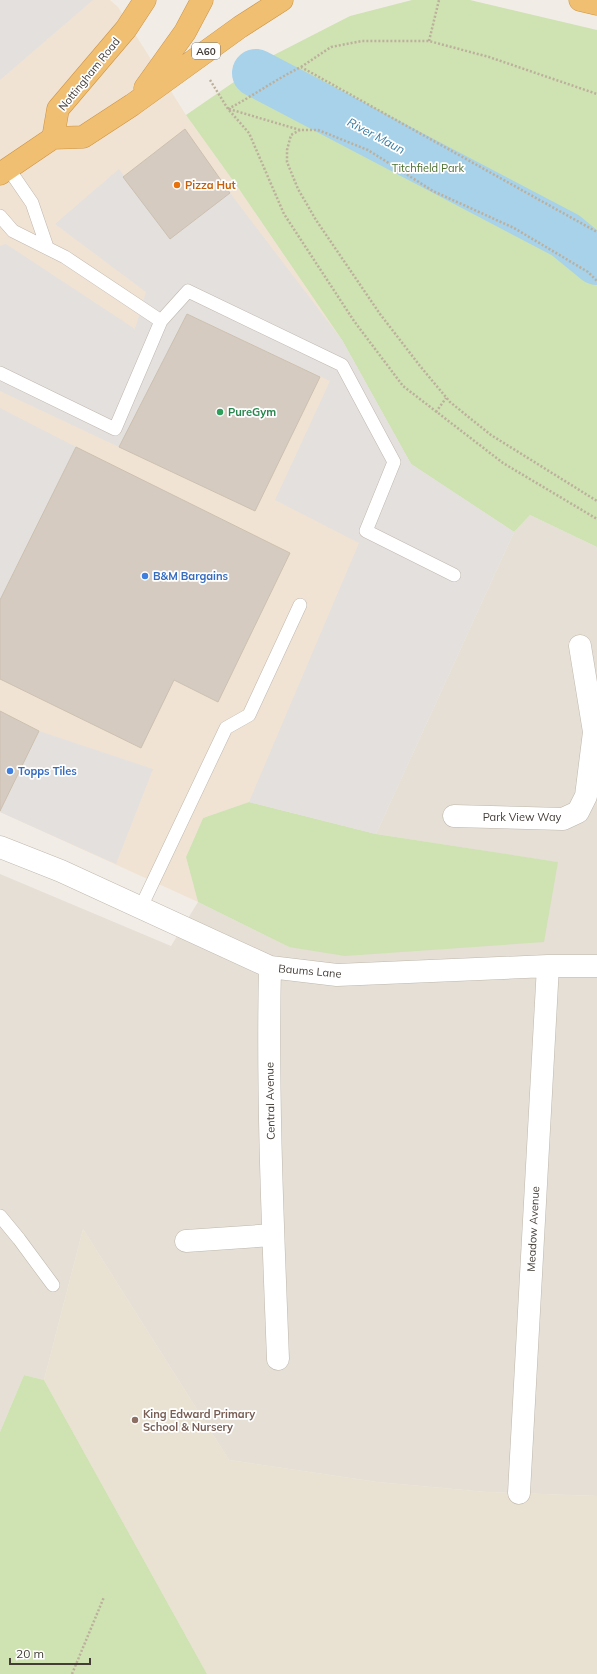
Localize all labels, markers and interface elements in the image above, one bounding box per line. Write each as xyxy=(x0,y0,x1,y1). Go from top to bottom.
street label: Nottingham Road xyxy=(55,35,123,113)
road number: A60 xyxy=(192,43,220,59)
water label: River Maun xyxy=(345,114,408,157)
park label: Titchfield Park xyxy=(392,161,465,175)
place label: Pizza Hut xyxy=(185,178,236,192)
marker: Pizza Hut xyxy=(172,180,182,190)
place label: PureGym xyxy=(228,405,276,419)
marker: PureGym xyxy=(215,407,225,417)
place label: B&M Bargains xyxy=(153,569,229,583)
marker: B&M Bargains xyxy=(140,571,150,581)
place label: Topps Tiles xyxy=(18,764,77,778)
marker: Topps Tiles xyxy=(5,766,15,776)
street label: Park View Way xyxy=(483,810,561,824)
street label: Baums Lane xyxy=(278,961,342,981)
street label: Central Avenue xyxy=(262,1062,278,1140)
street label: Meadow Avenue xyxy=(524,1186,542,1272)
place label: King Edward Primary School & Nursery xyxy=(143,1407,255,1434)
marker: King Edward Primary School & Nursery xyxy=(130,1415,140,1425)
scale bar xyxy=(10,1640,90,1666)
text: 20 m xyxy=(16,1646,44,1661)

